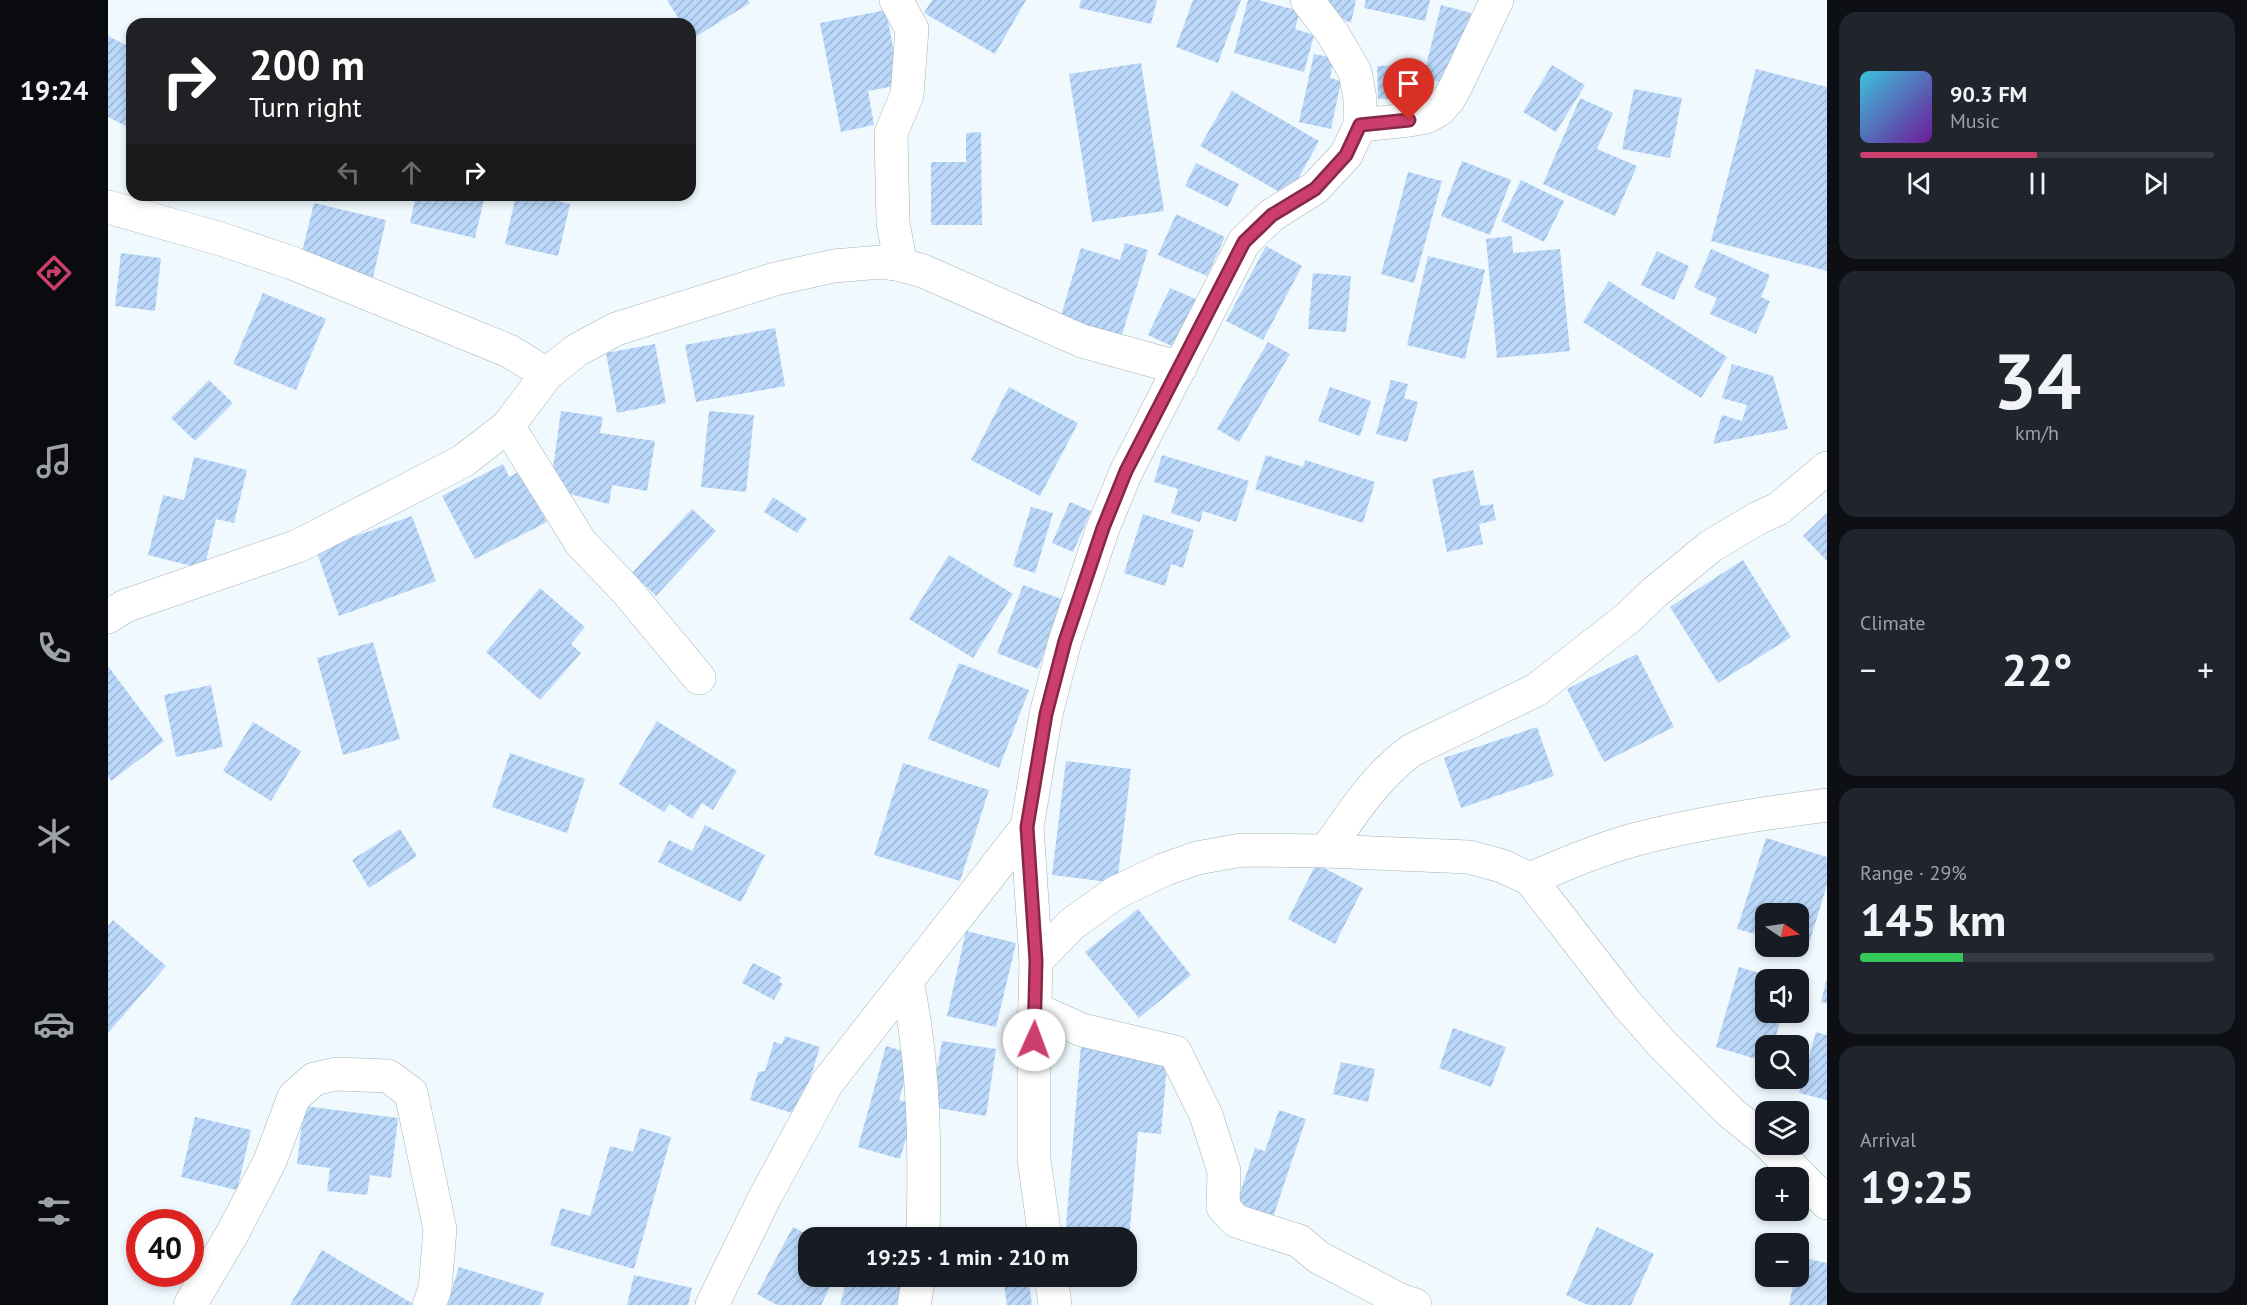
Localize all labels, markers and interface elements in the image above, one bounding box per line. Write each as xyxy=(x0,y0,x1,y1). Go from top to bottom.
text: 200 m xyxy=(249,37,365,92)
icon: right xyxy=(150,42,228,120)
pin xyxy=(1383,58,1434,120)
icon: arrive xyxy=(1392,67,1425,100)
text: 19:24 xyxy=(20,73,88,107)
text: 90.3 FM xyxy=(1950,80,2027,108)
text: Turn right xyxy=(249,90,362,124)
text: Music xyxy=(1950,108,1999,134)
icon: left xyxy=(332,156,365,189)
icon: ahead xyxy=(395,156,428,189)
icon: right xyxy=(458,156,491,189)
icon: previous xyxy=(1903,167,1936,200)
icon: pause xyxy=(2021,167,2054,200)
icon: next xyxy=(2139,167,2172,200)
icon: directions xyxy=(33,252,75,294)
text: 34 xyxy=(1993,330,2081,431)
text: km/h xyxy=(2015,420,2059,446)
icon: music xyxy=(33,440,75,482)
text: Climate xyxy=(1860,610,1926,636)
icon: phone xyxy=(33,627,75,669)
text: 22° xyxy=(2002,640,2072,698)
text: − xyxy=(1860,648,1877,691)
text: + xyxy=(2197,648,2214,691)
icon: climate xyxy=(33,815,75,857)
text: Range · 29% xyxy=(1860,860,1967,886)
text: 145 km xyxy=(1860,890,2006,948)
north arrow xyxy=(1755,903,1809,957)
map controls xyxy=(1755,903,1809,1287)
button: sound xyxy=(1755,969,1809,1023)
icon: car xyxy=(33,1003,75,1045)
position arrow xyxy=(1002,1008,1066,1072)
button: search xyxy=(1755,1035,1809,1089)
button: layers xyxy=(1755,1101,1809,1155)
text: Arrival xyxy=(1860,1127,1916,1153)
text: 19:25 xyxy=(1860,1157,1974,1215)
button: + xyxy=(1755,1167,1809,1221)
icon: filters xyxy=(33,1190,75,1232)
speed limit sign: 40 xyxy=(126,1209,204,1287)
button: − xyxy=(1755,1233,1809,1287)
text: 19:25 · 1 min · 210 m xyxy=(866,1243,1069,1271)

